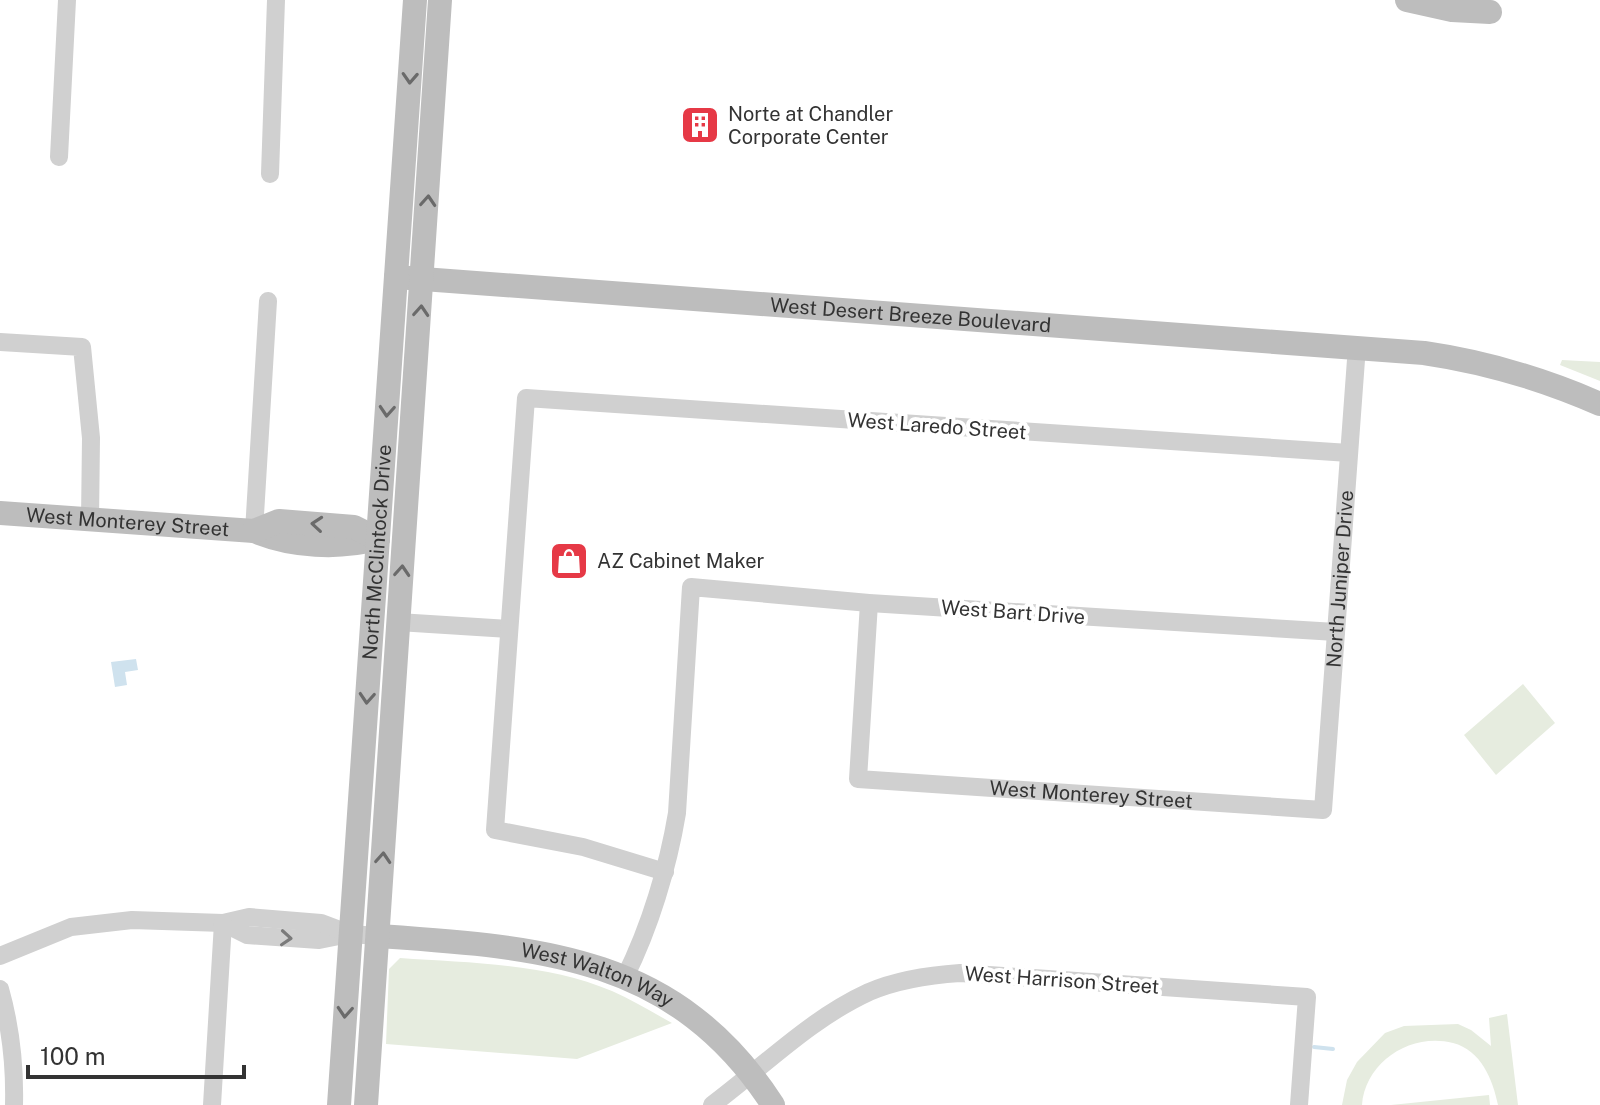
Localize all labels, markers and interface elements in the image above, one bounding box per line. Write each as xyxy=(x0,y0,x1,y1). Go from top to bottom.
one-way arrow xyxy=(402,72,419,85)
place label: Norte at Chandler Corporate Center xyxy=(728,102,893,149)
building icon: Norte at Chandler Corporate Center xyxy=(679,104,721,146)
one-way arrow xyxy=(419,194,436,207)
street label: West Desert Breeze Boulevard xyxy=(769,293,1052,337)
one-way arrow xyxy=(412,304,429,317)
one-way arrow xyxy=(379,405,396,418)
street label: West Laredo Street xyxy=(847,408,1027,444)
street label: North McClintock Drive xyxy=(358,444,396,661)
street label: North Juniper Drive xyxy=(1321,489,1358,669)
street label: West Monterey Street xyxy=(25,503,230,541)
one-way arrow xyxy=(310,516,323,533)
shop icon: AZ Cabinet Maker xyxy=(548,540,590,582)
place label: AZ Cabinet Maker xyxy=(597,549,764,573)
one-way arrow xyxy=(393,564,410,577)
street label: West Bart Drive xyxy=(940,595,1086,629)
one-way arrow xyxy=(359,692,376,705)
street label: West Monterey Street xyxy=(989,776,1194,813)
one-way arrow xyxy=(374,851,391,864)
one-way arrow xyxy=(280,929,293,946)
street label: West Walton Way xyxy=(519,938,678,1012)
street label: West Harrison Street xyxy=(964,961,1160,999)
one-way arrow xyxy=(337,1006,354,1019)
scale bar xyxy=(28,1029,244,1079)
text: 100 m xyxy=(40,1042,106,1070)

